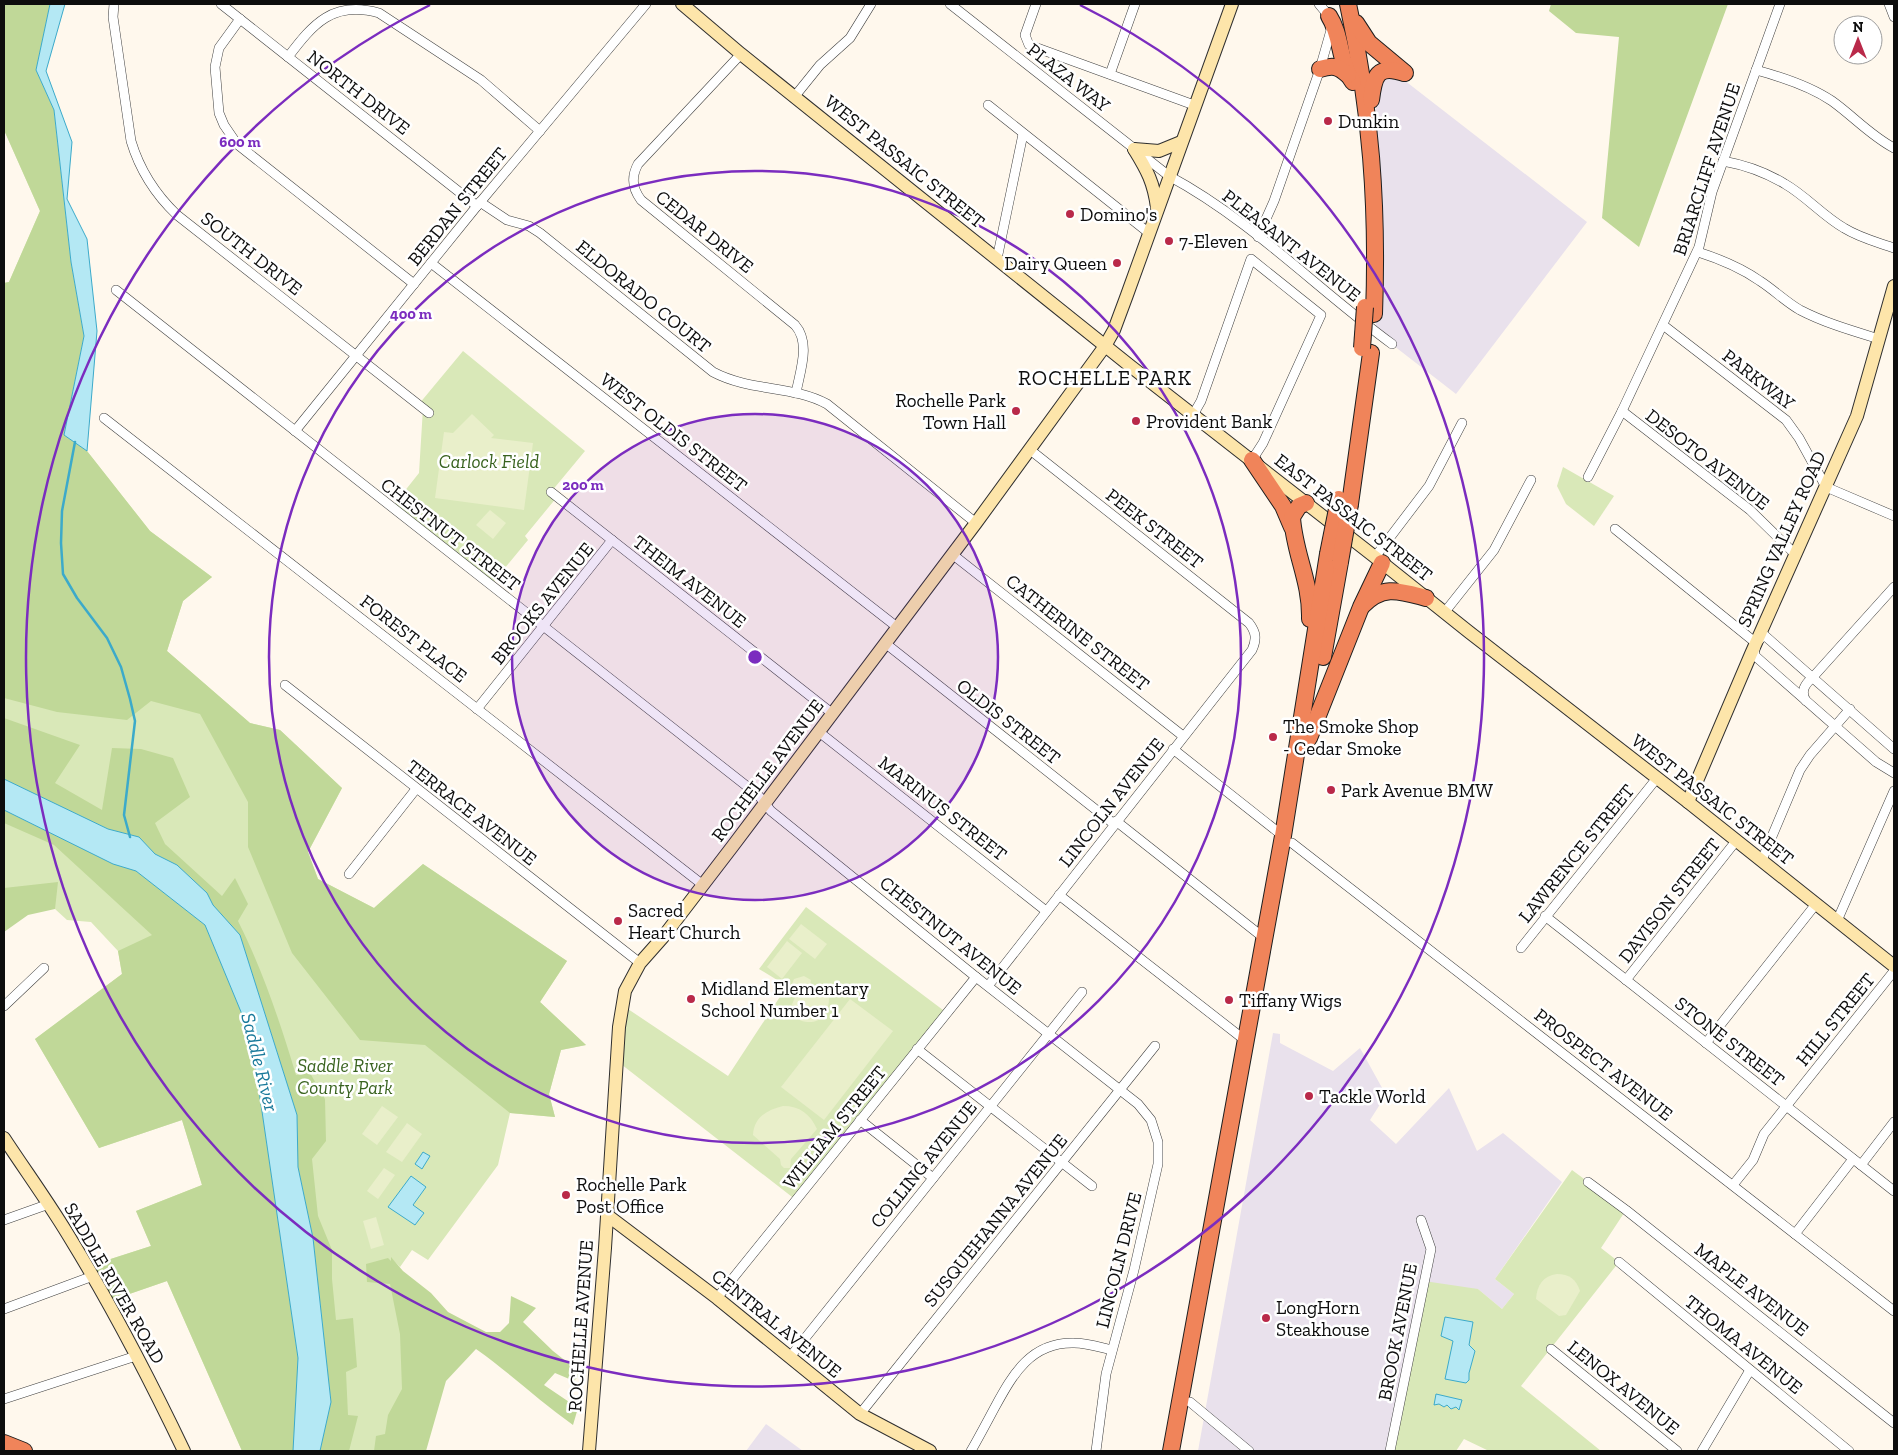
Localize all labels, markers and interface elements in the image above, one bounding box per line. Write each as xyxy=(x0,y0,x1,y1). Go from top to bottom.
north arrow xyxy=(1833,15,1883,65)
text: N xyxy=(1853,19,1864,36)
street label: PLAZA WAY xyxy=(1023,38,1115,117)
street label: NORTH DRIVE xyxy=(303,45,415,140)
street label: BRIARCLIFF AVENUE xyxy=(1668,80,1745,258)
street label: WEST PASSAIC STREET xyxy=(820,90,990,233)
place label: Dunkin xyxy=(1338,110,1399,133)
marker: Dunkin xyxy=(1322,115,1334,127)
text: 600 m xyxy=(219,133,261,151)
street label: BERDAN STREET xyxy=(403,142,512,270)
street label: PLEASANT AVENUE xyxy=(1218,184,1365,307)
street label: CEDAR DRIVE xyxy=(651,185,758,278)
place label: Domino's xyxy=(1080,203,1157,226)
street label: SOUTH DRIVE xyxy=(196,207,307,300)
marker: Domino's xyxy=(1064,208,1076,220)
place label: 7-Eleven xyxy=(1179,230,1248,253)
street label: ELDORADO COURT xyxy=(572,235,716,358)
marker: 7-Eleven xyxy=(1163,235,1175,247)
place label: Dairy Queen xyxy=(1004,252,1107,275)
marker: Dairy Queen xyxy=(1111,257,1123,269)
text: 400 m xyxy=(390,305,432,323)
street label: PARKWAY xyxy=(1718,344,1800,415)
district label: ROCHELLE PARK xyxy=(1018,365,1192,390)
street label: WEST OLDIS STREET xyxy=(596,368,752,497)
place label: Rochelle Park Town Hall xyxy=(895,389,1006,434)
street label: DESOTO AVENUE xyxy=(1641,404,1774,515)
marker: Rochelle Park Town Hall xyxy=(1010,405,1022,417)
place label: Provident Bank xyxy=(1146,410,1272,433)
marker: Provident Bank xyxy=(1130,415,1142,427)
street label: SPRING VALLEY ROAD xyxy=(1732,448,1831,631)
street label: EAST PASSAIC STREET xyxy=(1270,449,1437,586)
park label: Carlock Field xyxy=(439,450,539,473)
street label: CHESTNUT STREET xyxy=(376,473,525,596)
text: 200 m xyxy=(562,476,604,494)
street label: PEEK STREET xyxy=(1101,483,1208,574)
street label: THEIM AVENUE xyxy=(629,530,751,633)
street label: BROOKS AVENUE xyxy=(486,538,599,669)
street label: CATHERINE STREET xyxy=(1001,569,1154,696)
street label: FOREST PLACE xyxy=(356,590,472,687)
centre of rings xyxy=(746,648,764,666)
street label: OLDIS STREET xyxy=(952,674,1065,769)
street label: ROCHELLE AVENUE xyxy=(706,695,828,846)
place label: The Smoke Shop - Cedar Smoke xyxy=(1283,715,1419,760)
street label: WEST PASSAIC STREET xyxy=(1627,729,1799,870)
marker: The Smoke Shop - Cedar Smoke xyxy=(1267,731,1279,743)
street label: LINCOLN AVENUE xyxy=(1054,733,1169,871)
street label: MARINUS STREET xyxy=(874,751,1012,866)
street label: TERRACE AVENUE xyxy=(402,754,541,870)
place label: Park Avenue BMW xyxy=(1341,779,1493,802)
street label: LAWRENCE STREET xyxy=(1513,779,1639,927)
marker: Park Avenue BMW xyxy=(1325,784,1337,796)
street label: DAVISON STREET xyxy=(1614,833,1725,967)
street label: CHESTNUT AVENUE xyxy=(875,871,1026,1000)
place label: Sacred Heart Church xyxy=(628,899,741,944)
marker: Sacred Heart Church xyxy=(612,915,624,927)
street label: HILL STREET xyxy=(1791,968,1880,1070)
place label: Midland Elementary School Number 1 xyxy=(701,977,869,1022)
place label: Tiffany Wigs xyxy=(1239,989,1342,1012)
street label: STONE STREET xyxy=(1670,991,1789,1091)
marker: Midland Elementary School Number 1 xyxy=(685,993,697,1005)
marker: Tiffany Wigs xyxy=(1223,994,1235,1006)
street label: PROSPECT AVENUE xyxy=(1530,1003,1677,1126)
water label: Saddle River xyxy=(236,1010,284,1114)
park label: Saddle River County Park xyxy=(297,1054,393,1099)
street label: WILLIAM STREET xyxy=(778,1061,891,1194)
place label: Tackle World xyxy=(1319,1085,1426,1108)
marker: Tackle World xyxy=(1303,1090,1315,1102)
street label: COLLING AVENUE xyxy=(865,1096,982,1232)
street label: SUSQUEHANNA AVENUE xyxy=(919,1129,1072,1311)
place label: Rochelle Park Post Office xyxy=(576,1173,687,1218)
marker: Rochelle Park Post Office xyxy=(560,1189,572,1201)
street label: LINCOLN DRIVE xyxy=(1090,1190,1146,1330)
street label: SADDLE RIVER ROAD xyxy=(59,1199,170,1368)
street label: MAPLE AVENUE xyxy=(1690,1238,1813,1341)
street label: ROCHELLE AVENUE xyxy=(563,1239,598,1413)
street label: BROOK AVENUE xyxy=(1373,1261,1422,1403)
street label: CENTRAL AVENUE xyxy=(707,1264,846,1383)
street label: THOMA AVENUE xyxy=(1680,1290,1807,1399)
place label: LongHorn Steakhouse xyxy=(1276,1296,1370,1341)
marker: LongHorn Steakhouse xyxy=(1260,1312,1272,1324)
street label: LENOX AVENUE xyxy=(1563,1335,1684,1440)

